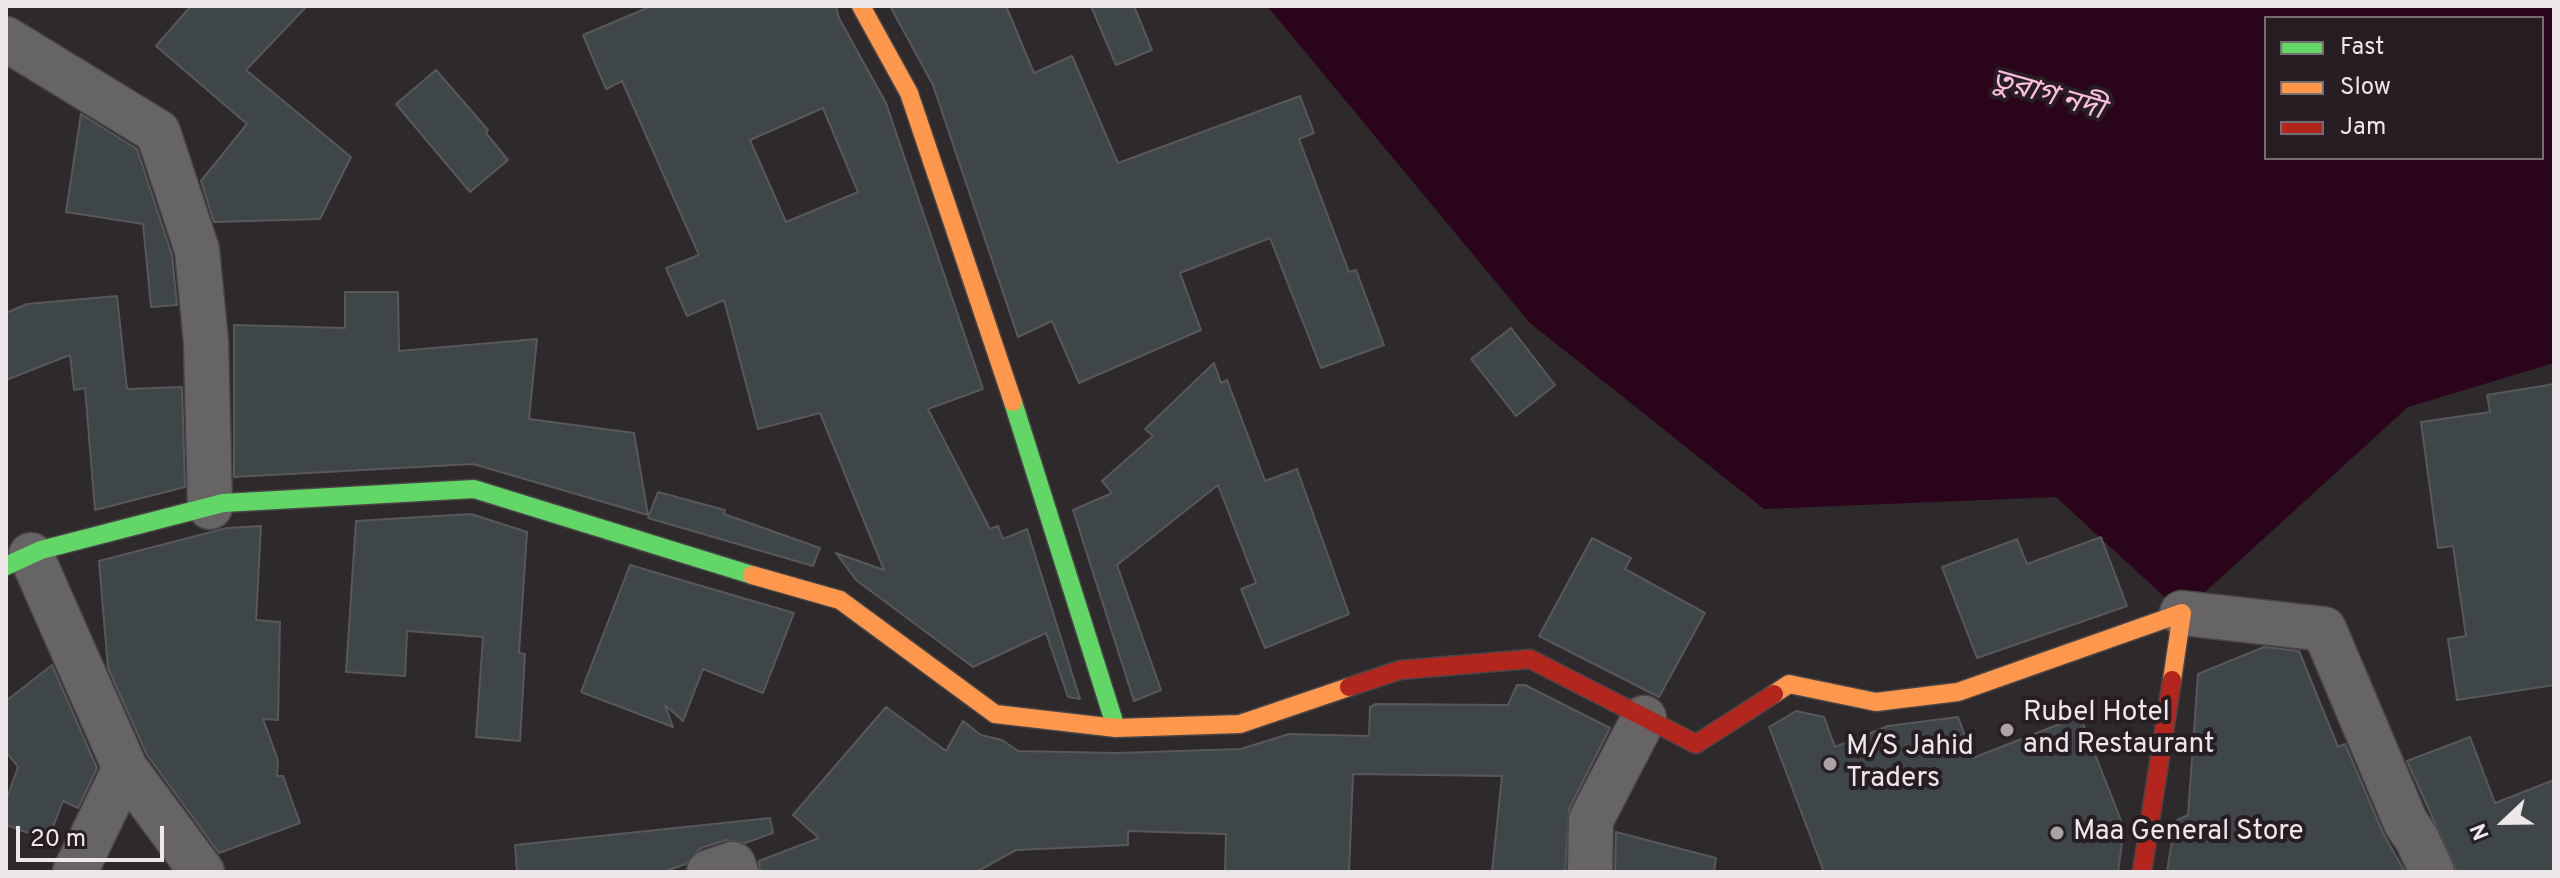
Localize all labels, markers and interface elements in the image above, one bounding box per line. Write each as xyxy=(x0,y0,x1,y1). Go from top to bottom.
legend xyxy=(2264,16,2544,160)
text: Fast xyxy=(2340,33,2384,63)
water label: তুরাগ নদী xyxy=(1986,64,2108,130)
text: Slow xyxy=(2340,73,2391,103)
text: Jam xyxy=(2340,113,2386,143)
place label: Rubel Hotel and Restaurant xyxy=(2023,697,2214,763)
marker: Rubel Hotel and Restaurant xyxy=(1998,721,2016,739)
place label: M/S Jahid Traders xyxy=(1846,731,1974,797)
marker: M/S Jahid Traders xyxy=(1821,755,1839,773)
north arrow xyxy=(2464,782,2544,862)
scale bar xyxy=(20,810,168,860)
place label: Maa General Store xyxy=(2073,816,2303,850)
text: N xyxy=(2466,819,2497,844)
marker: Maa General Store xyxy=(2048,824,2066,842)
text: 20 m xyxy=(30,825,86,855)

